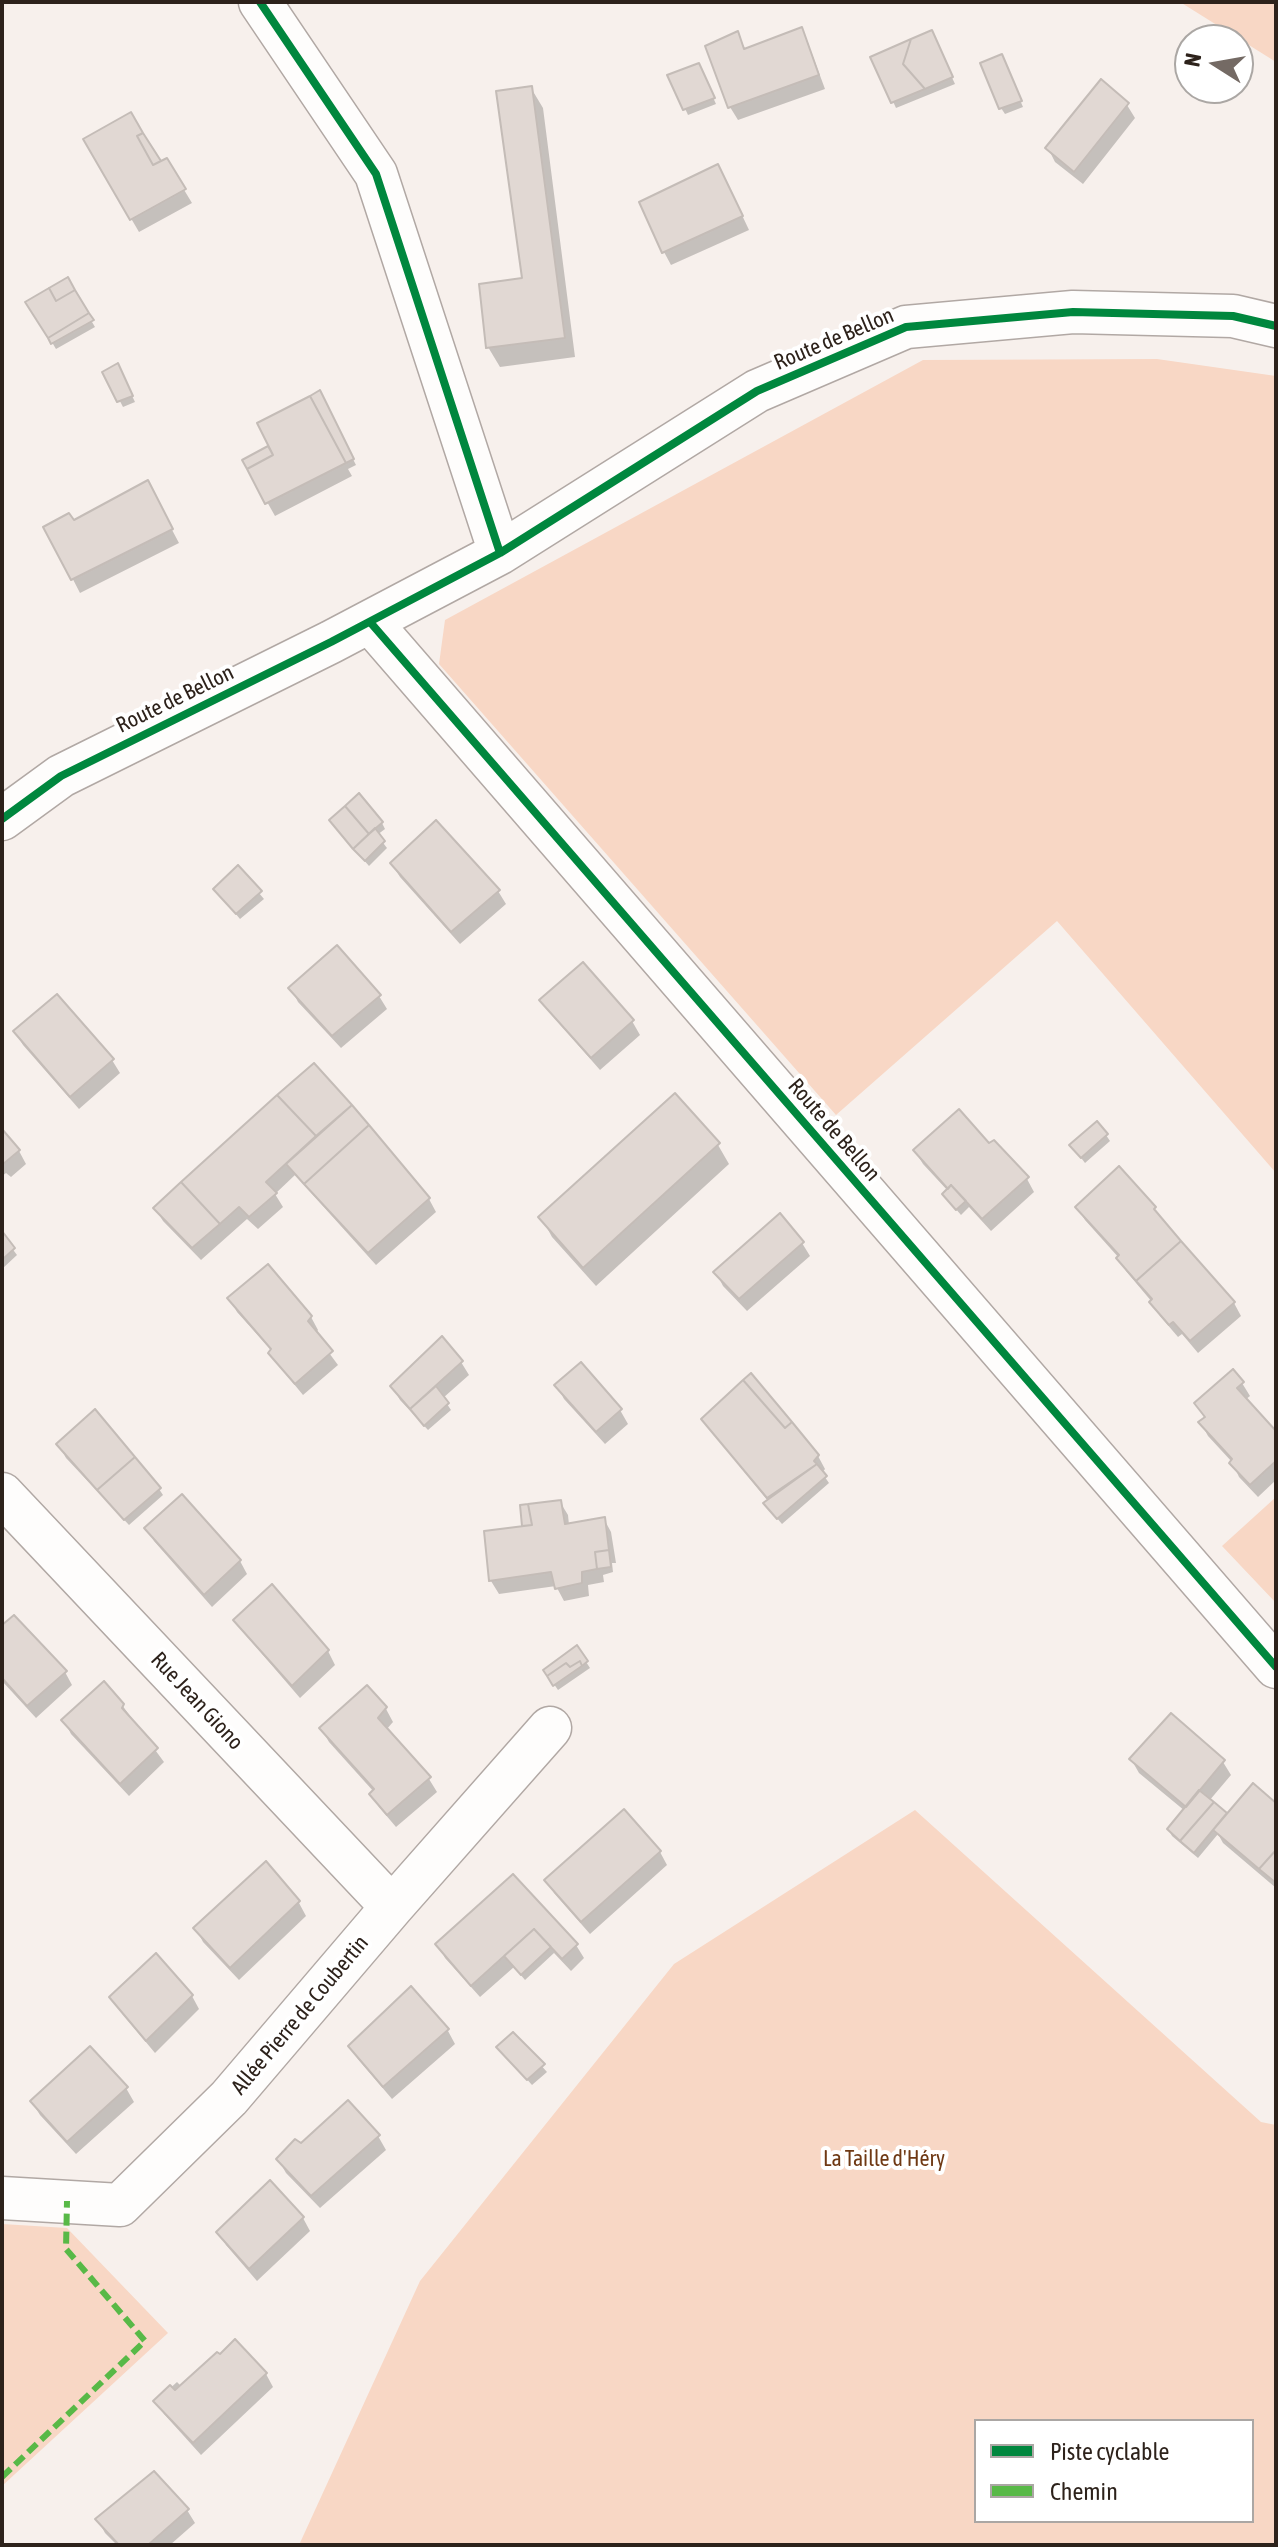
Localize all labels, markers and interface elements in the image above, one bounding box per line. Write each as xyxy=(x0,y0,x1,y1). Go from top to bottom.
north arrow xyxy=(1174,24,1254,104)
text: N xyxy=(1178,51,1206,69)
street label: Route de Bellon xyxy=(770,302,898,376)
street label: Route de Bellon xyxy=(112,659,238,739)
street label: Route de Bellon xyxy=(782,1073,886,1187)
street label: Rue Jean Giono xyxy=(145,1647,249,1755)
street label: Allée Pierre de Coubertin xyxy=(226,1930,374,2100)
park label: La Taille d'Héry xyxy=(823,2146,945,2172)
legend xyxy=(974,2419,1254,2523)
text: Piste cyclable xyxy=(1050,2438,1169,2465)
text: Chemin xyxy=(1050,2478,1118,2505)

